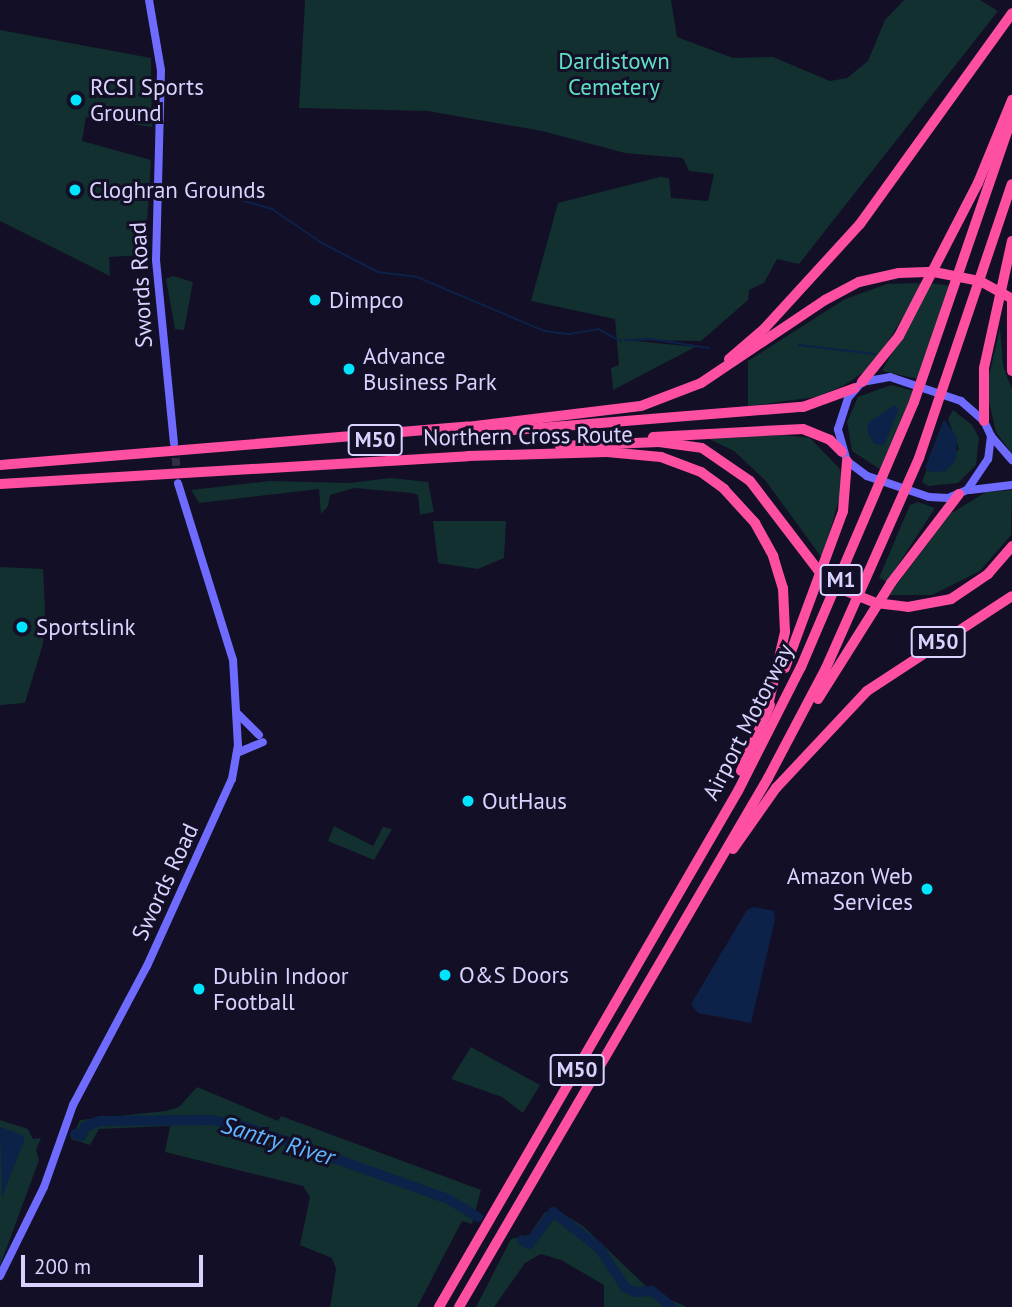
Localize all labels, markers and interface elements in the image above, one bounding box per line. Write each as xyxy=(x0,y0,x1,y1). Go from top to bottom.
park label: Dardistown Cemetery xyxy=(558,47,670,101)
place label: RCSI Sports Ground xyxy=(90,73,204,127)
marker: RCSI Sports Ground xyxy=(68,92,84,108)
place label: Cloghran Grounds xyxy=(89,176,265,204)
marker: Cloghran Grounds xyxy=(67,182,83,198)
street label: Swords Road xyxy=(124,221,158,349)
place label: Dimpco xyxy=(329,286,403,314)
marker: Dimpco xyxy=(307,292,323,308)
place label: Advance Business Park xyxy=(363,342,497,396)
marker: Advance Business Park xyxy=(341,361,357,377)
street label: Northern Cross Route xyxy=(423,420,633,452)
road number: M50 xyxy=(347,422,403,458)
road number: M1 xyxy=(818,562,864,598)
place label: Sportslink xyxy=(36,613,135,641)
marker: Sportslink xyxy=(14,619,30,635)
road number: M50 xyxy=(910,624,966,660)
street label: Airport Motorway xyxy=(697,639,799,805)
place label: OutHaus xyxy=(482,787,567,815)
marker: OutHaus xyxy=(460,793,476,809)
street label: Swords Road xyxy=(126,819,204,945)
place label: Amazon Web Services xyxy=(786,862,913,916)
marker: Amazon Web Services xyxy=(919,881,935,897)
place label: O&S Doors xyxy=(459,961,569,989)
place label: Dublin Indoor Football xyxy=(213,962,349,1016)
marker: O&S Doors xyxy=(437,967,453,983)
marker: Dublin Indoor Football xyxy=(191,981,207,997)
road number: M50 xyxy=(549,1052,605,1088)
water label: Santry River xyxy=(218,1110,338,1172)
scale bar xyxy=(24,1240,206,1284)
text: 200 m xyxy=(34,1253,91,1280)

